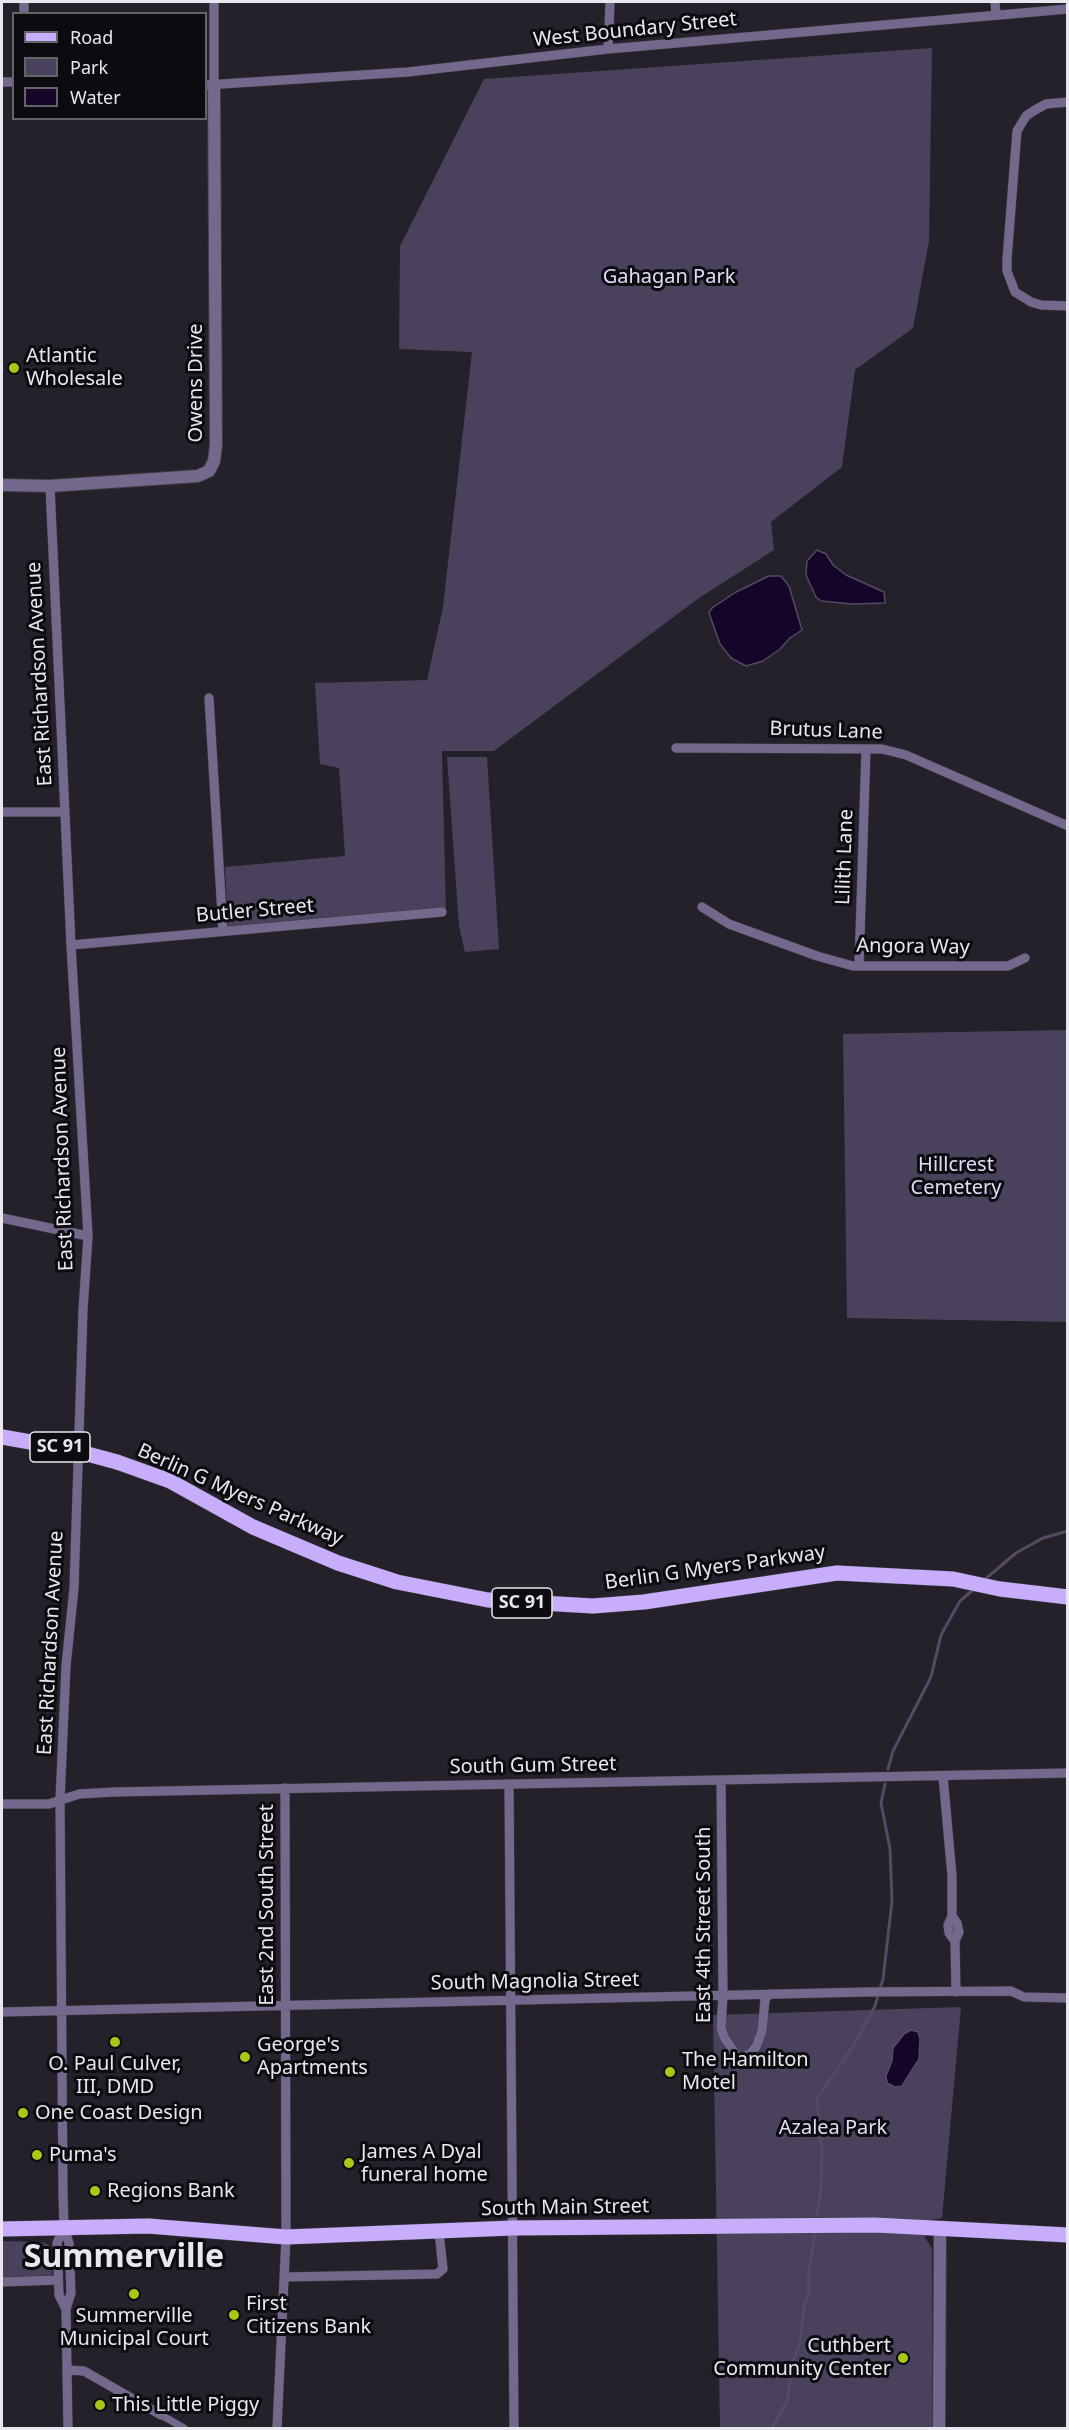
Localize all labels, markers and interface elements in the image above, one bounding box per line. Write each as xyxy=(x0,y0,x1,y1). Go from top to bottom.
street label: West Boundary Street xyxy=(532,7,738,53)
legend xyxy=(12,12,207,120)
text: Road xyxy=(70,25,113,49)
text: Park xyxy=(70,55,108,79)
text: Water xyxy=(70,85,121,109)
park label: Gahagan Park xyxy=(603,265,735,289)
street label: Owens Drive xyxy=(184,323,208,443)
place label: Atlantic Wholesale xyxy=(26,344,123,391)
marker: Atlantic Wholesale xyxy=(7,361,21,375)
street label: East Richardson Avenue xyxy=(22,561,58,787)
street label: Brutus Lane xyxy=(769,717,883,745)
street label: Lilith Lane xyxy=(831,809,859,905)
street label: Butler Street xyxy=(195,894,315,928)
street label: Angora Way xyxy=(856,934,970,960)
street label: East Richardson Avenue xyxy=(47,1046,79,1272)
park label: Hillcrest Cemetery xyxy=(911,1153,1001,1200)
road number: SC 91 xyxy=(30,1432,90,1462)
street label: Berlin G Myers Parkway xyxy=(134,1439,346,1551)
street label: East Richardson Avenue xyxy=(33,1530,69,1756)
street label: Berlin G Myers Parkway xyxy=(603,1541,827,1595)
road number: SC 91 xyxy=(492,1588,552,1618)
street label: South Gum Street xyxy=(449,1753,617,1779)
street label: East 2nd South Street xyxy=(255,1804,279,2006)
street label: East 4th Street South xyxy=(692,1827,716,2023)
street label: South Magnolia Street xyxy=(430,1968,640,1996)
place label: George's Apartments xyxy=(257,2033,368,2080)
marker: O. Paul Culver, III, DMD xyxy=(108,2035,122,2049)
place label: The Hamilton Motel xyxy=(682,2048,809,2095)
marker: George's Apartments xyxy=(238,2050,252,2064)
place label: O. Paul Culver, III, DMD xyxy=(48,2052,182,2099)
marker: The Hamilton Motel xyxy=(663,2065,677,2079)
place label: One Coast Design xyxy=(35,2101,203,2125)
marker: One Coast Design xyxy=(16,2106,30,2120)
park label: Azalea Park xyxy=(779,2116,887,2140)
place label: James A Dyal funeral home xyxy=(361,2140,488,2187)
place label: Puma's xyxy=(49,2143,117,2167)
marker: Puma's xyxy=(30,2148,44,2162)
marker: James A Dyal funeral home xyxy=(342,2156,356,2170)
place label: Regions Bank xyxy=(107,2179,235,2203)
marker: Regions Bank xyxy=(88,2184,102,2198)
street label: South Main Street xyxy=(481,2195,649,2221)
district label: Summerville xyxy=(24,2239,224,2277)
marker: Summerville Municipal Court xyxy=(127,2287,141,2301)
place label: First Citizens Bank xyxy=(246,2292,371,2339)
place label: Summerville Municipal Court xyxy=(59,2304,209,2351)
marker: First Citizens Bank xyxy=(227,2308,241,2322)
place label: Cuthbert Community Center xyxy=(713,2334,891,2381)
marker: Cuthbert Community Center xyxy=(896,2351,910,2365)
place label: This Little Piggy xyxy=(112,2393,259,2417)
marker: This Little Piggy xyxy=(93,2398,107,2412)

